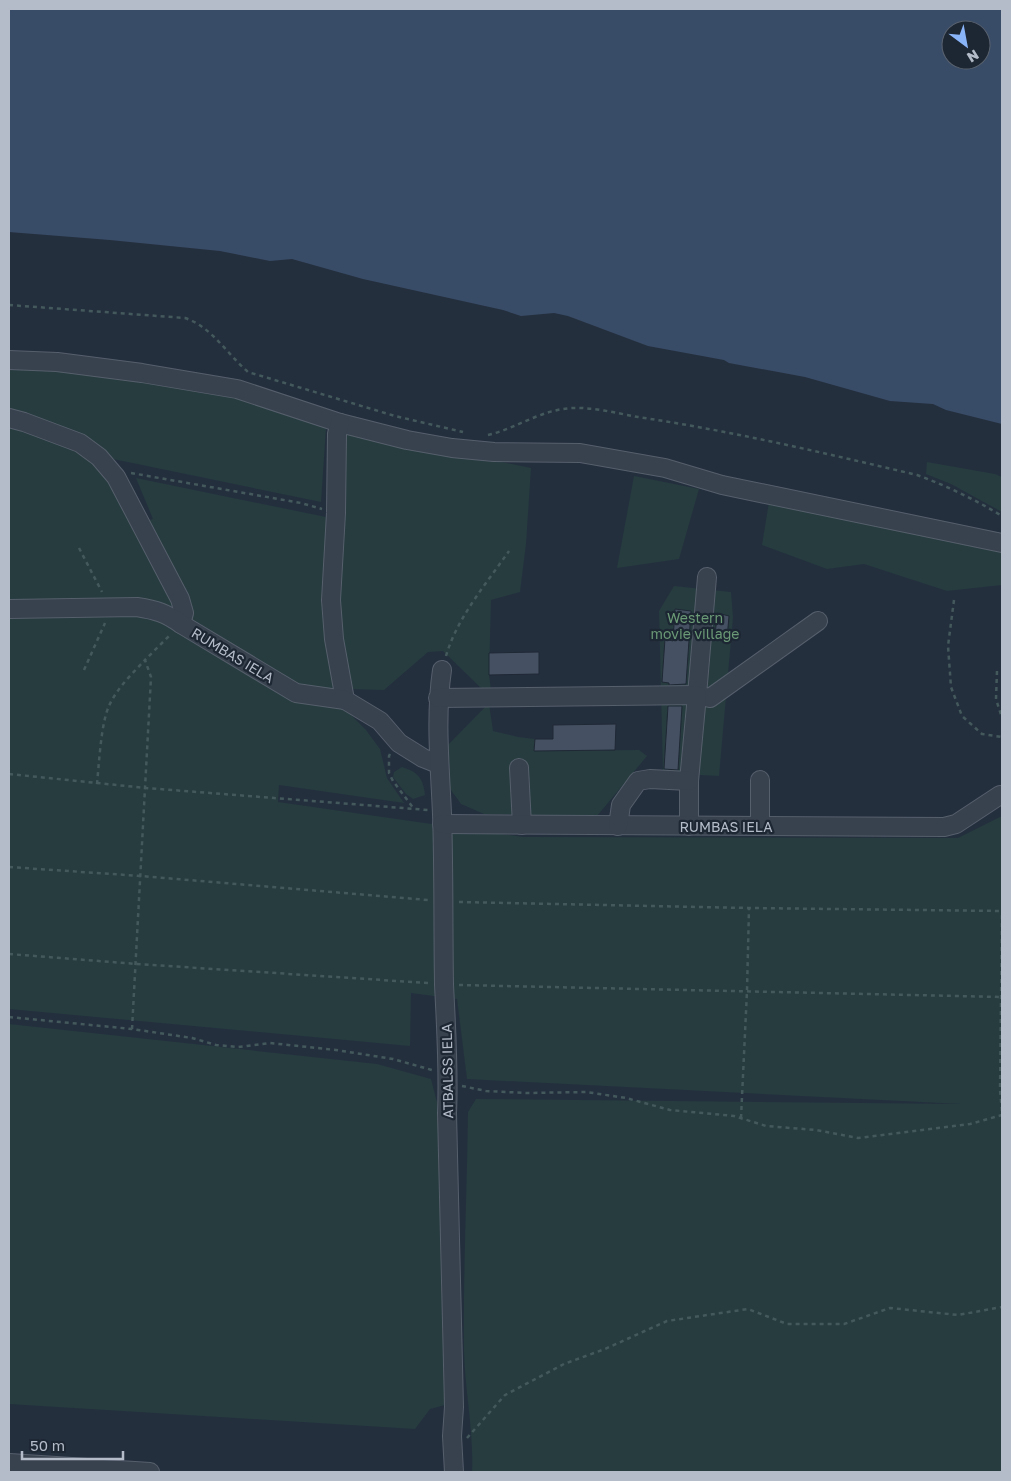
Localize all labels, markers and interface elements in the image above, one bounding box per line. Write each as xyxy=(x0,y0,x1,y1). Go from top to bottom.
north arrow xyxy=(941,20,991,70)
text: N xyxy=(964,46,982,66)
park label: Western movie village xyxy=(651,609,739,642)
street label: RUMBAS IELA xyxy=(189,624,278,687)
street label: RUMBAS IELA xyxy=(679,818,773,835)
street label: ATBALSS IELA xyxy=(438,1023,456,1119)
scale bar xyxy=(22,1428,124,1460)
text: 50 m xyxy=(30,1436,65,1454)

